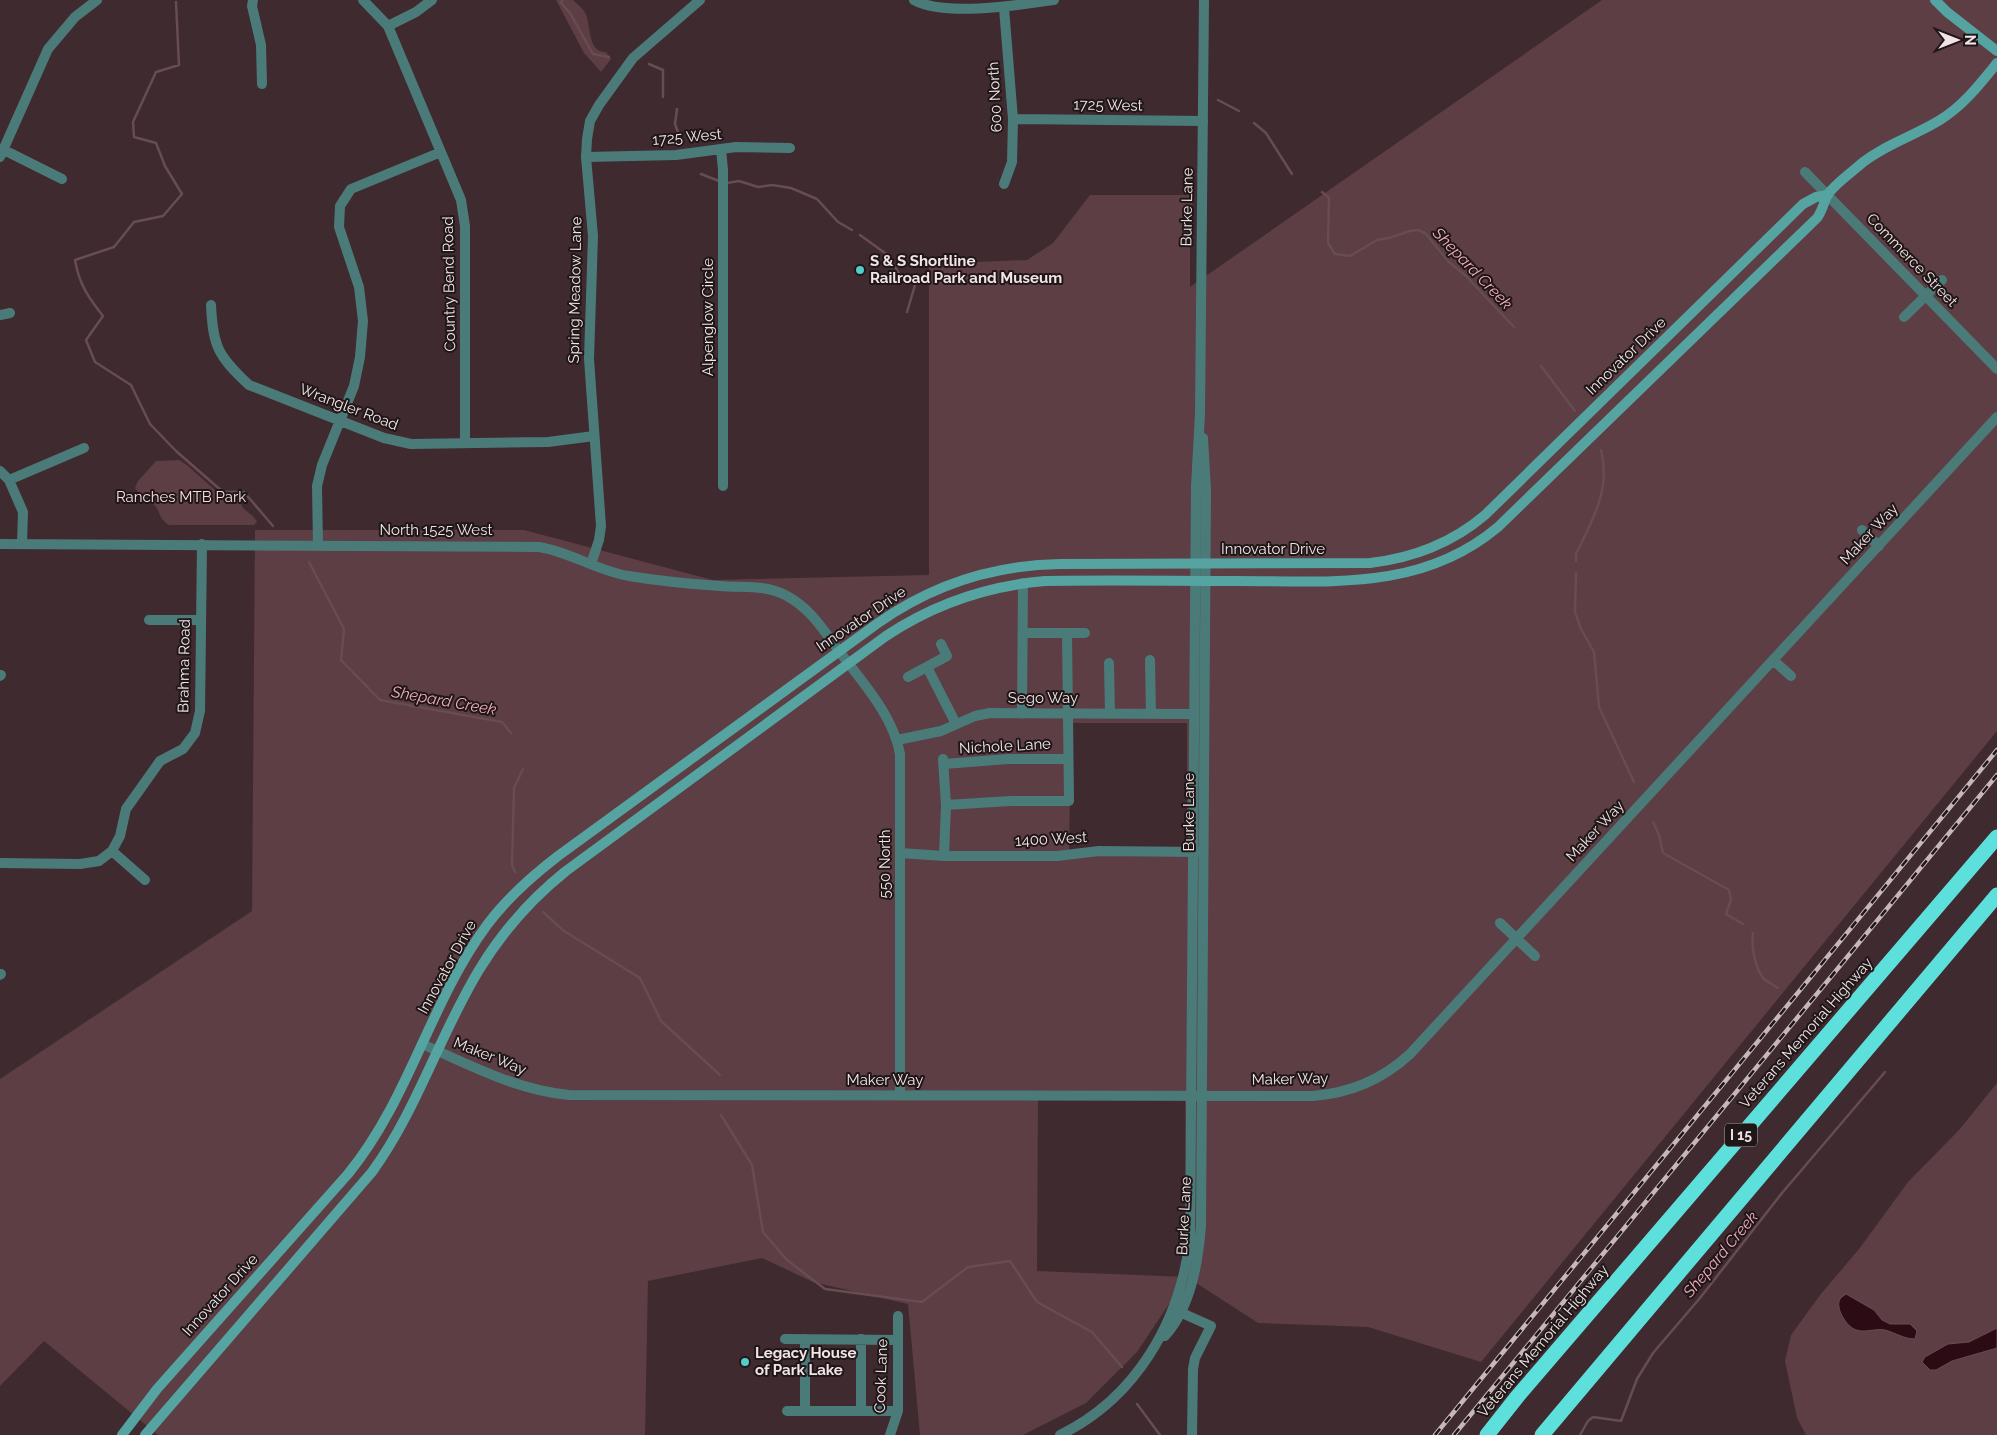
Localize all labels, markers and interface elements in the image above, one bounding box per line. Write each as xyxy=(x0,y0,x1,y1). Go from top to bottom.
north arrow xyxy=(1932,15,1982,65)
text: N xyxy=(1962,35,1978,45)
street label: 600 North xyxy=(984,61,1006,133)
street label: 1725 West xyxy=(1073,95,1143,115)
street label: 1725 West xyxy=(652,125,722,149)
street label: Burke Lane xyxy=(1177,167,1197,247)
street label: Commerce Street xyxy=(1863,210,1961,310)
street label: Country Bend Road xyxy=(439,216,459,352)
street label: Spring Meadow Lane xyxy=(565,216,585,364)
water label: Shepard Creek xyxy=(1428,223,1517,313)
place label: S & S Shortline Railroad Park and Museum xyxy=(870,252,1062,287)
street label: Alpenglow Circle xyxy=(699,258,717,376)
marker: S & S Shortline Railroad Park and Museum xyxy=(854,264,866,276)
street label: Innovator Drive xyxy=(1582,313,1670,399)
street label: Wrangler Road xyxy=(297,380,401,434)
park label: Ranches MTB Park xyxy=(116,488,246,506)
street label: Maker Way xyxy=(1836,500,1902,568)
street label: North 1525 West xyxy=(380,521,492,539)
street label: Innovator Drive xyxy=(1221,540,1325,558)
street label: Innovator Drive xyxy=(813,582,909,656)
street label: Brahma Road xyxy=(174,619,194,713)
water label: Shepard Creek xyxy=(389,682,498,719)
street label: Sego Way xyxy=(1008,689,1078,707)
street label: Nichole Lane xyxy=(959,735,1052,757)
street label: Burke Lane xyxy=(1180,772,1198,851)
street label: Maker Way xyxy=(1562,797,1628,865)
street label: 1400 West xyxy=(1015,828,1087,850)
street label: 550 North xyxy=(876,830,894,898)
street label: Innovator Drive xyxy=(414,917,480,1017)
street label: Veterans Memorial Highway xyxy=(1736,954,1876,1112)
street label: Maker Way xyxy=(451,1033,529,1079)
street label: Maker Way xyxy=(1251,1069,1329,1089)
street label: Maker Way xyxy=(847,1071,923,1089)
road number: I 15 xyxy=(1725,1124,1757,1146)
street label: Burke Lane xyxy=(1173,1176,1195,1256)
water label: Shepard Creek xyxy=(1678,1207,1762,1302)
street label: Innovator Drive xyxy=(178,1250,262,1340)
street label: Veterans Memorial Highway xyxy=(1474,1261,1612,1421)
street label: Cook Lane xyxy=(871,1338,891,1413)
place label: Legacy House of Park Lake xyxy=(755,1344,856,1379)
marker: Legacy House of Park Lake xyxy=(739,1356,751,1368)

